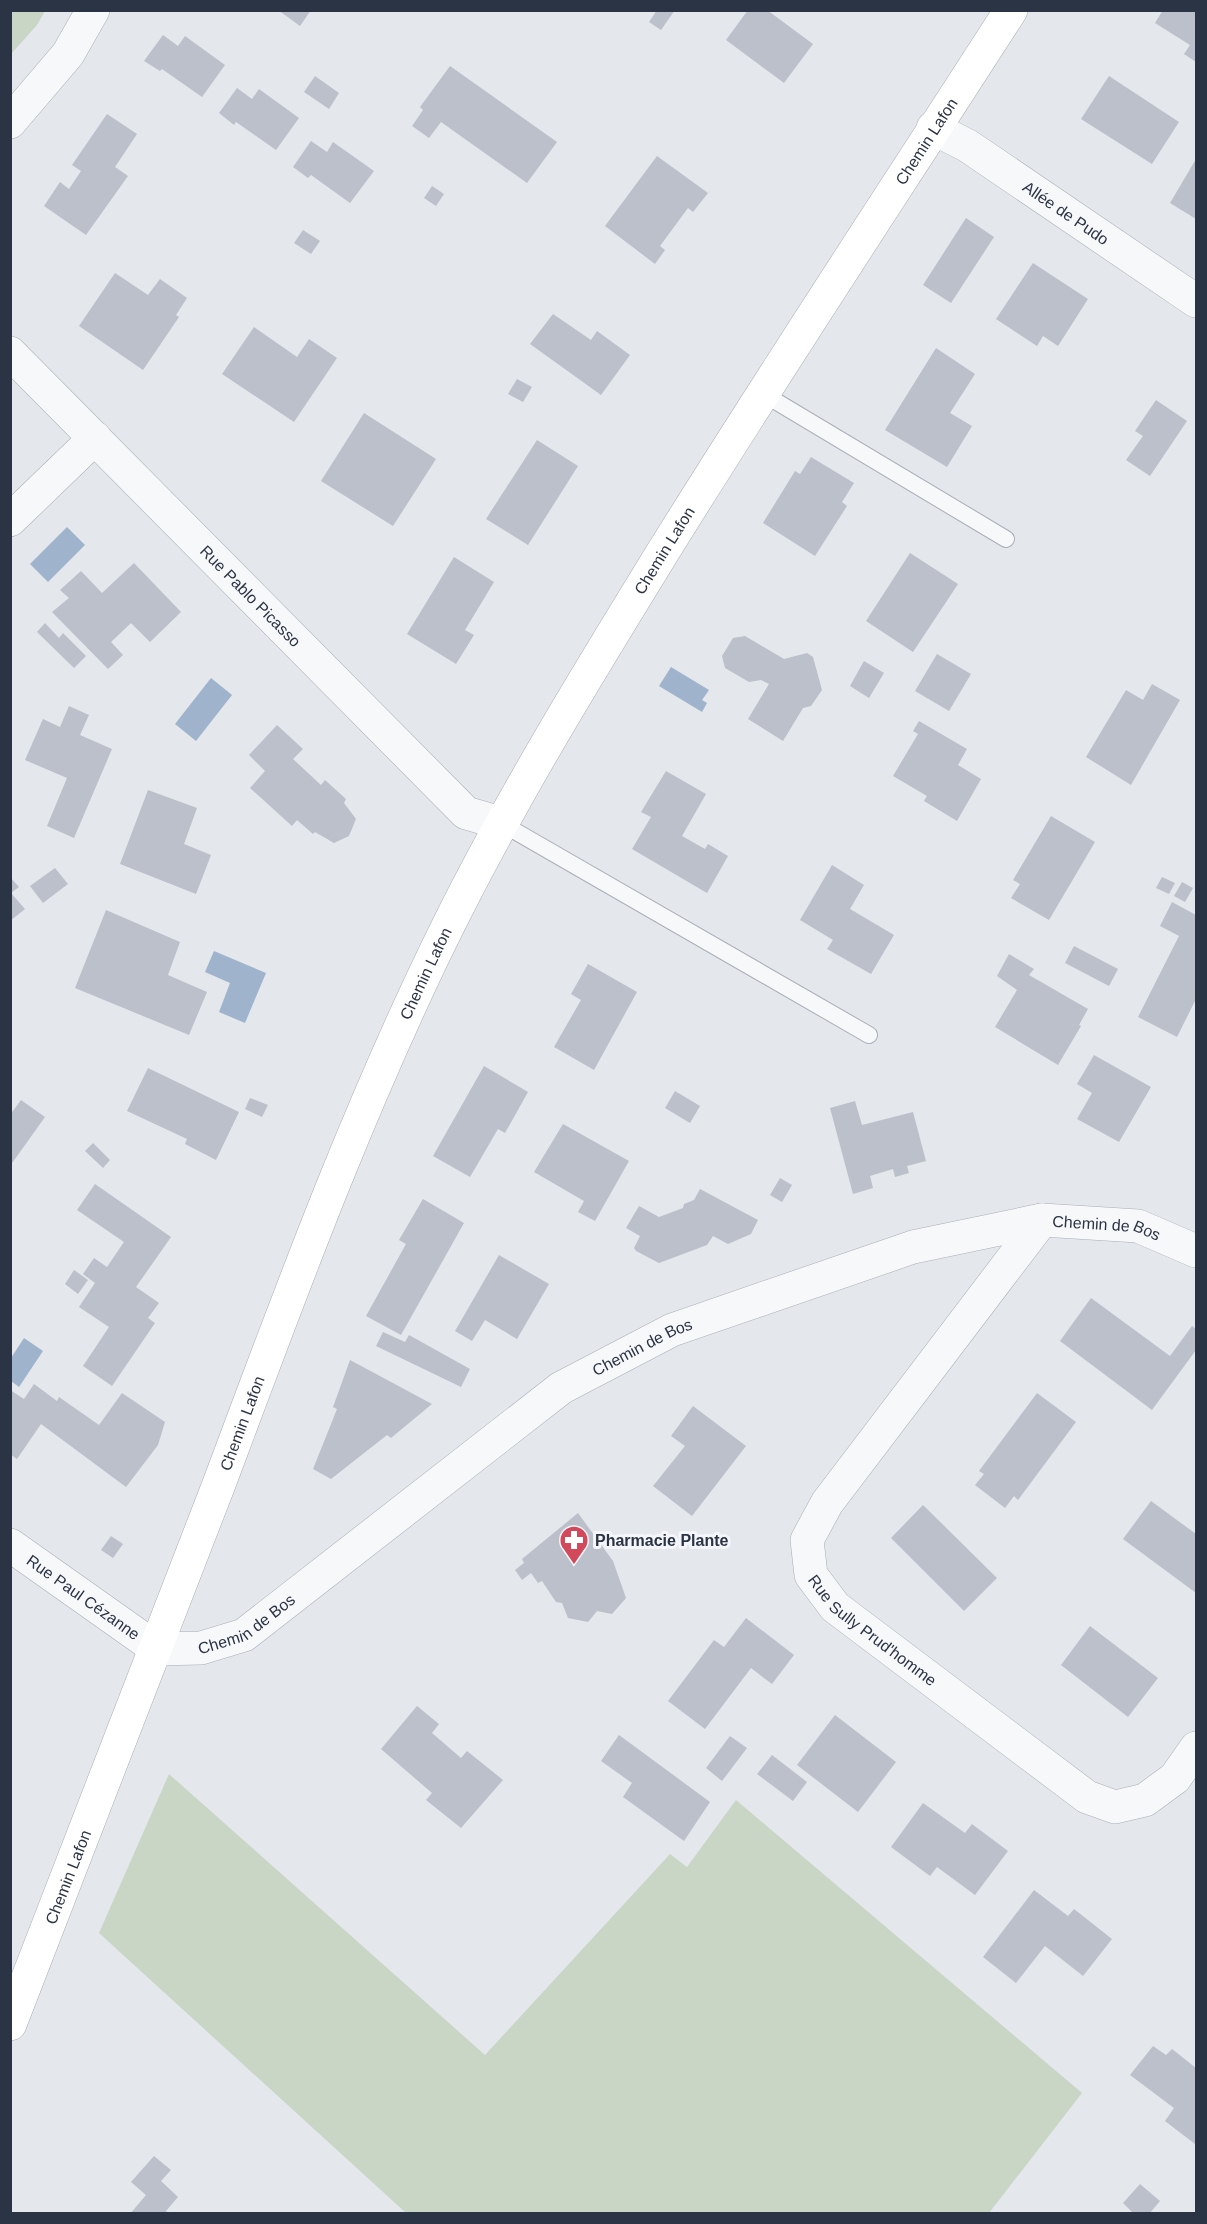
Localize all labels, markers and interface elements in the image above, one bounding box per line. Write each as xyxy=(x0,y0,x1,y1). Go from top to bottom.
street label: Chemin Lafon xyxy=(892,95,961,188)
street label: Allée de Pudo xyxy=(1020,178,1112,248)
street label: Chemin Lafon xyxy=(631,504,698,597)
street label: Rue Pablo Picasso xyxy=(197,542,304,650)
street label: Chemin Lafon xyxy=(397,925,455,1022)
street label: Chemin de Bos xyxy=(1052,1213,1163,1244)
street label: Chemin de Bos xyxy=(590,1316,694,1379)
street label: Chemin Lafon xyxy=(217,1374,268,1473)
pharmacy icon: Pharmacie Plante xyxy=(558,1524,590,1566)
place label: Pharmacie Plante xyxy=(595,1532,729,1549)
street label: Rue Paul Cézanne xyxy=(23,1552,143,1643)
street label: Rue Sully Prud'homme xyxy=(805,1572,940,1689)
street label: Chemin de Bos xyxy=(196,1591,298,1657)
street label: Chemin Lafon xyxy=(42,1828,94,1927)

